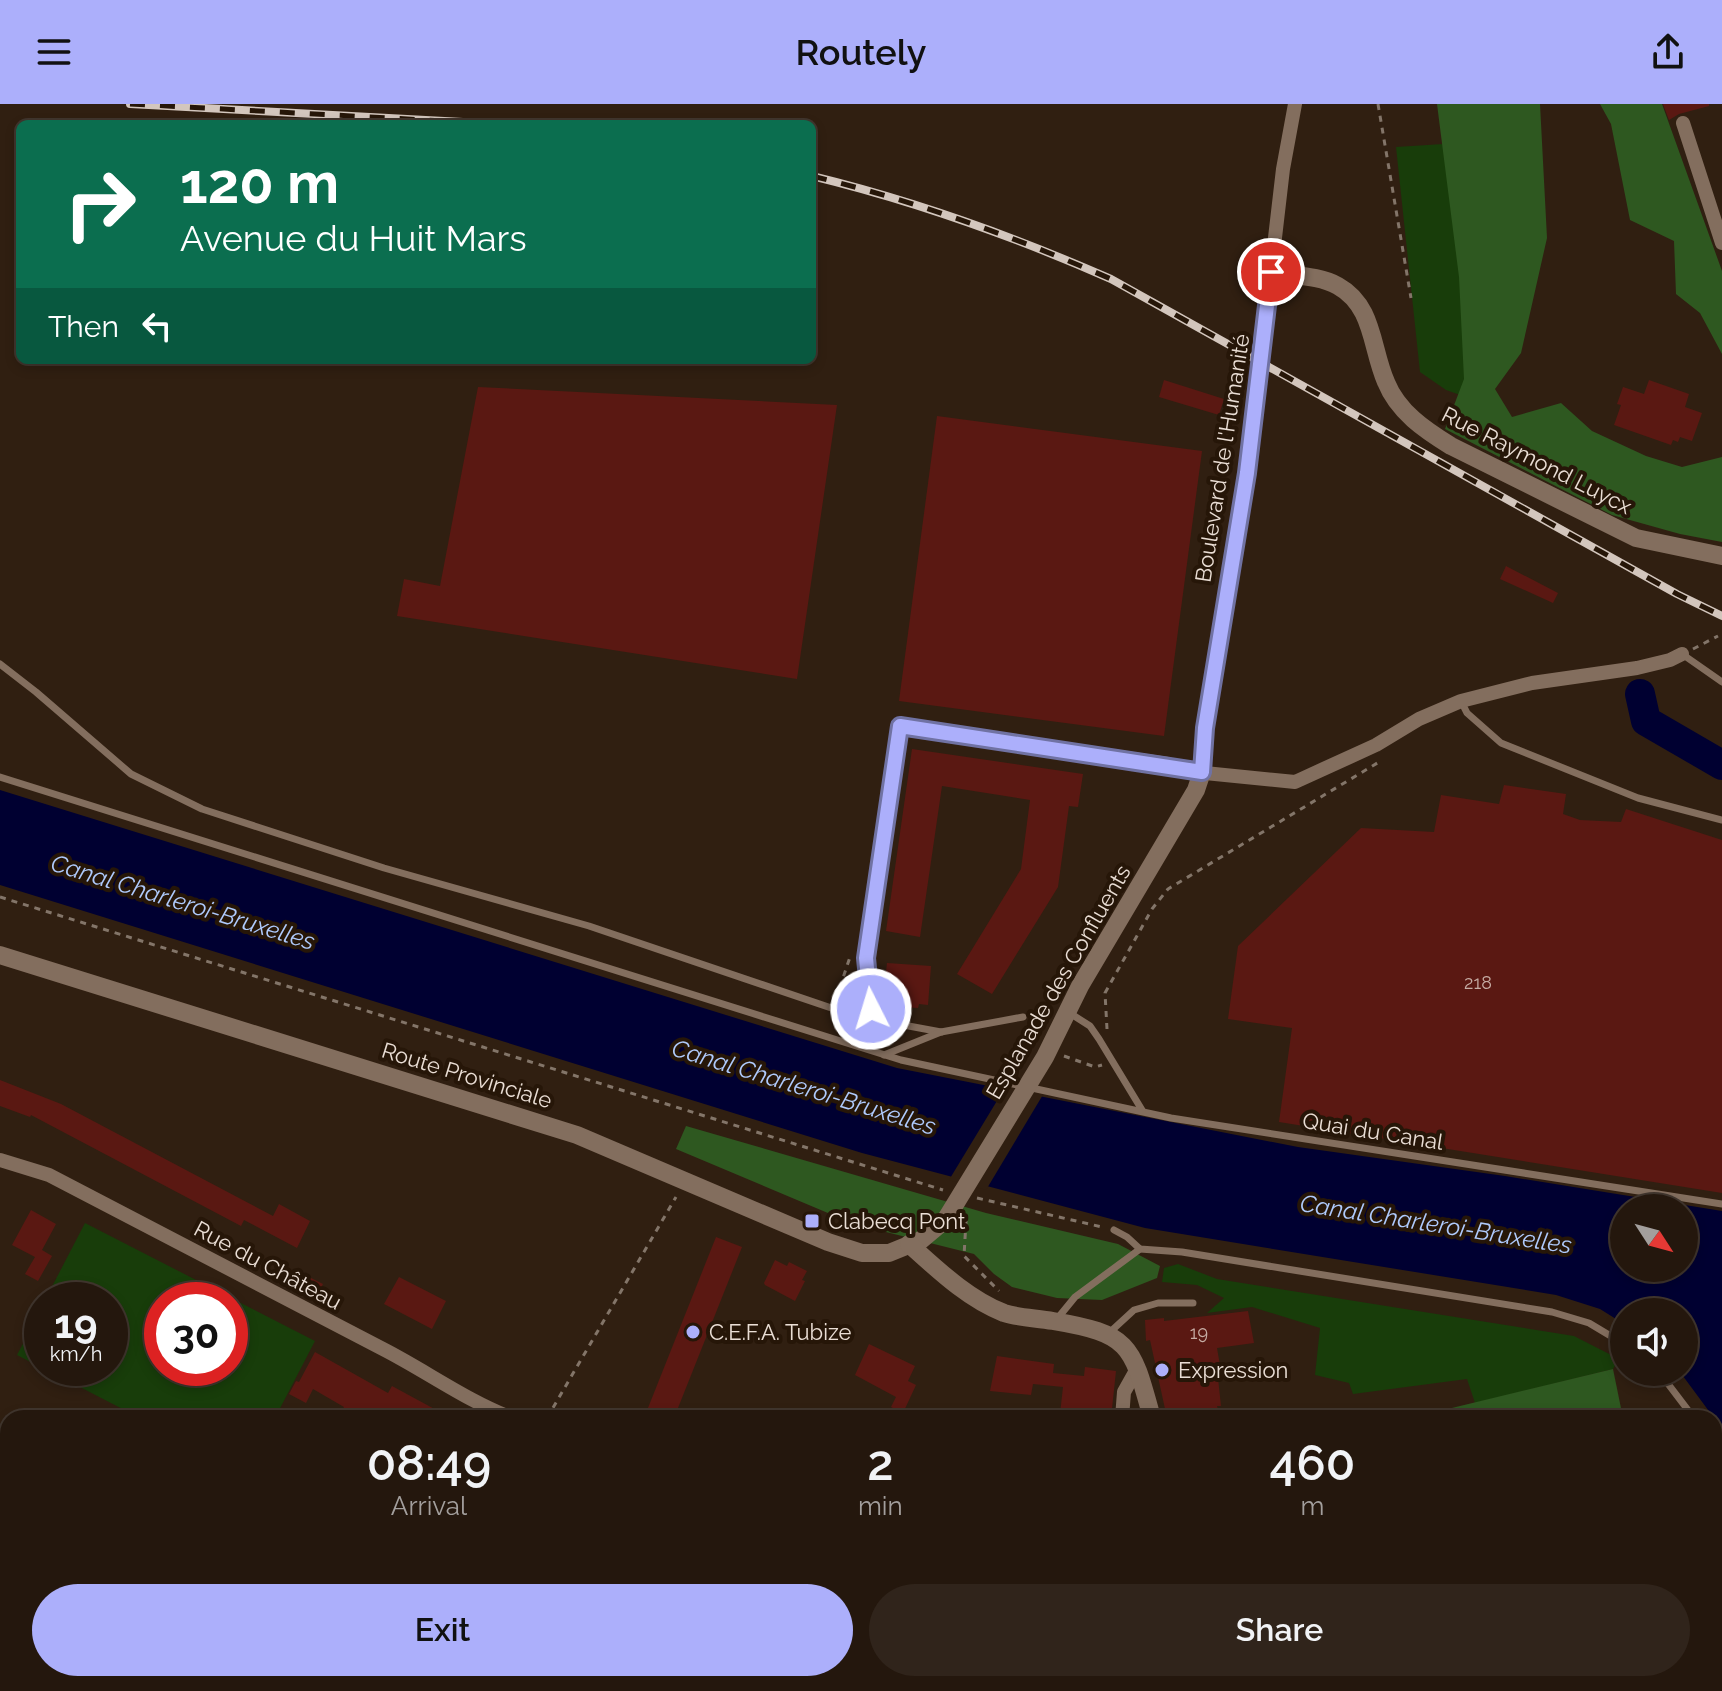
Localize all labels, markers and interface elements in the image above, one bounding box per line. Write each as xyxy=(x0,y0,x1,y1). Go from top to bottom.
icon: menu xyxy=(32,30,76,74)
icon: share xyxy=(1646,30,1690,74)
text: Routely xyxy=(796,31,926,73)
text: 120 m xyxy=(180,150,339,216)
icon: right xyxy=(48,152,152,256)
text: Avenue du Huit Mars xyxy=(180,217,527,259)
pin xyxy=(1237,238,1305,306)
icon: arrive xyxy=(1249,250,1293,294)
icon: left xyxy=(135,304,179,348)
text: Then xyxy=(48,309,119,344)
street label: Boulevard de l'Humanité xyxy=(1190,332,1254,584)
street label: Rue Raymond Luycx xyxy=(1438,401,1636,519)
water label: Canal Charleroi-Bruxelles xyxy=(47,848,319,956)
street label: Esplanade des Confluents xyxy=(980,860,1136,1104)
position arrow xyxy=(829,967,913,1051)
house number: 218 xyxy=(1464,972,1492,993)
water label: Canal Charleroi-Bruxelles xyxy=(668,1033,940,1141)
street label: Route Provinciale xyxy=(379,1037,555,1113)
street label: Quai du Canal xyxy=(1301,1107,1445,1155)
water label: Canal Charleroi-Bruxelles xyxy=(1298,1188,1574,1260)
north arrow xyxy=(1610,1194,1698,1282)
map controls xyxy=(1610,1194,1698,1386)
place label: Clabecq Pont xyxy=(828,1208,966,1234)
marker: Clabecq Pont xyxy=(803,1212,821,1230)
street label: Rue du Château xyxy=(190,1215,346,1315)
speed limit sign: 30 xyxy=(144,1282,248,1386)
button: sound xyxy=(1610,1298,1698,1386)
text: 19 xyxy=(54,1300,98,1347)
place label: C.E.F.A. Tubize xyxy=(709,1319,852,1345)
house number: 19 xyxy=(1190,1322,1208,1343)
marker: C.E.F.A. Tubize xyxy=(684,1323,702,1341)
text: km/h xyxy=(50,1342,102,1366)
place label: Expression xyxy=(1178,1357,1288,1383)
marker: Expression xyxy=(1153,1361,1171,1379)
text: 08:49 xyxy=(367,1435,491,1491)
text: 2 xyxy=(867,1435,894,1491)
text: 460 xyxy=(1270,1435,1355,1491)
text: Arrival xyxy=(391,1491,467,1521)
text: min xyxy=(858,1491,903,1521)
text: m xyxy=(1300,1491,1324,1521)
button: Exit xyxy=(32,1584,853,1676)
button: Share xyxy=(869,1584,1690,1676)

